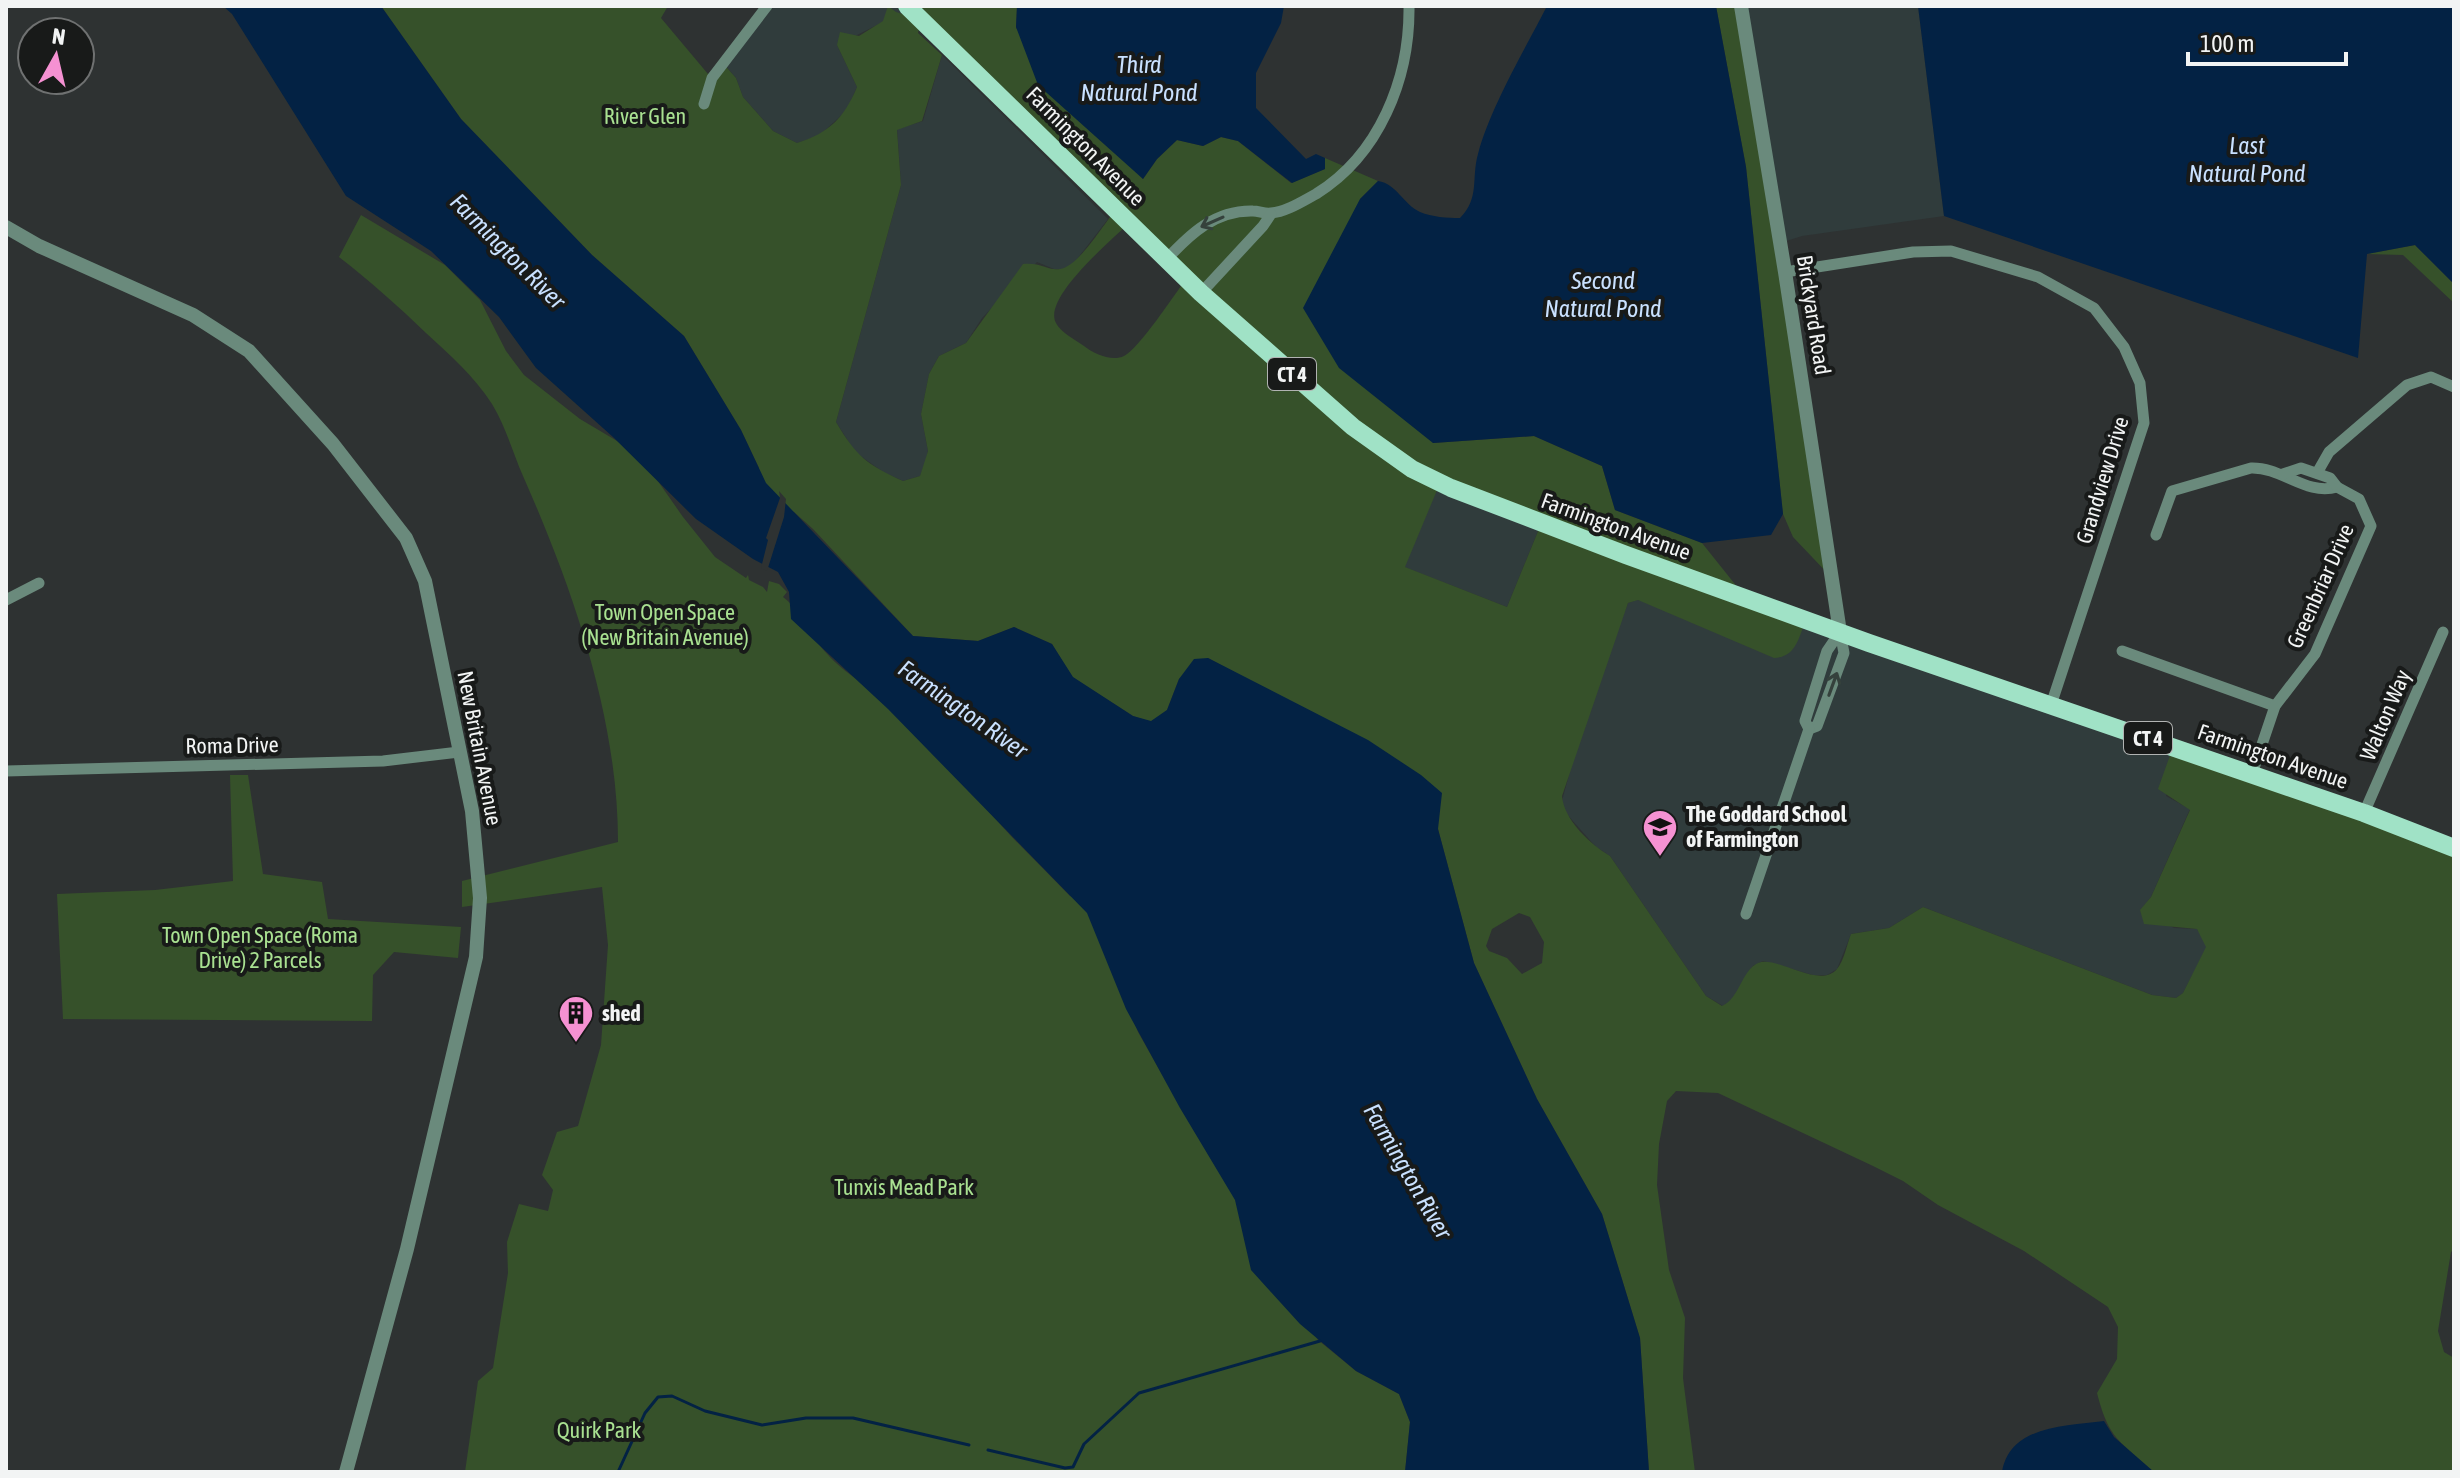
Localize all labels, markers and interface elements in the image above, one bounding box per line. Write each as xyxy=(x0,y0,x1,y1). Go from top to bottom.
north arrow xyxy=(16,16,96,96)
scale bar xyxy=(2188,16,2346,66)
text: N xyxy=(51,22,67,50)
text: 100 m xyxy=(2200,30,2254,57)
water label: Third Natural Pond xyxy=(1081,51,1197,106)
street label: Farmington Avenue xyxy=(1021,81,1151,211)
park label: River Glen xyxy=(604,103,686,129)
water label: Last Natural Pond xyxy=(2189,132,2305,187)
water label: Farmington River xyxy=(445,188,572,315)
one-way arrow xyxy=(1201,215,1225,230)
street label: Brickyard Road xyxy=(1792,253,1836,377)
water label: Second Natural Pond xyxy=(1545,267,1661,322)
road number: CT 4 xyxy=(1268,358,1316,390)
street label: Grandview Drive xyxy=(2070,413,2134,547)
street label: Farmington Avenue xyxy=(1538,487,1694,565)
street label: Greenbriar Drive xyxy=(2281,520,2359,652)
park label: Town Open Space (New Britain Avenue) xyxy=(581,599,749,650)
water label: Farmington River xyxy=(893,655,1033,764)
street label: Walton Way xyxy=(2354,666,2416,764)
street label: New Britain Avenue xyxy=(452,668,508,828)
one-way arrow xyxy=(1826,672,1841,697)
street label: Farmington Avenue xyxy=(2194,718,2352,794)
road number: CT 4 xyxy=(2124,722,2172,754)
street label: Roma Drive xyxy=(185,731,279,759)
place label: The Goddard School of Farmington xyxy=(1686,801,1848,852)
school or university icon: The Goddard School of Farmington xyxy=(1641,808,1679,858)
park label: Town Open Space (Roma Drive) 2 Parcels xyxy=(162,922,358,973)
building icon: shed xyxy=(557,994,595,1044)
place label: shed xyxy=(602,1000,641,1026)
water label: Farmington River xyxy=(1359,1099,1458,1244)
park label: Tunxis Mead Park xyxy=(834,1174,974,1200)
park label: Quirk Park xyxy=(557,1417,642,1443)

